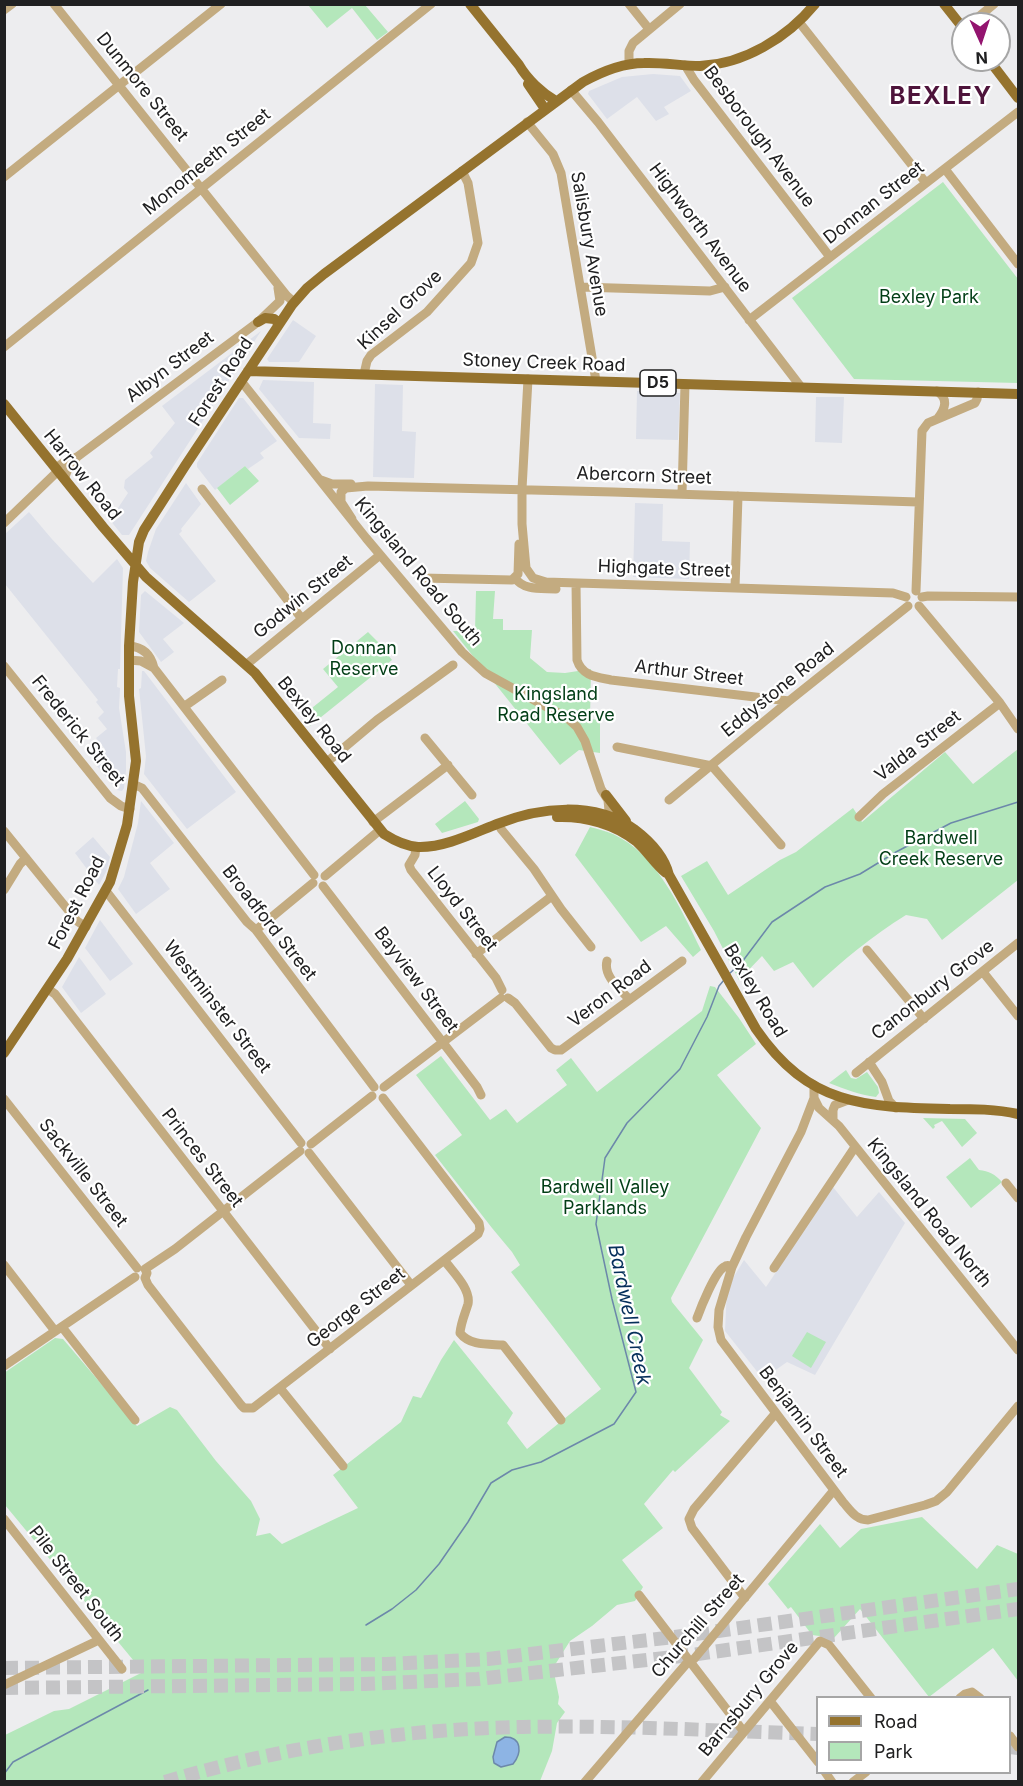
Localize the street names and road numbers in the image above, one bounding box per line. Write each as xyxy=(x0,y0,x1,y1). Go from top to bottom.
street label: Dunmore Street xyxy=(92,28,192,146)
street label: Besborough Avenue xyxy=(699,62,819,212)
street label: Monomeeth Street xyxy=(139,104,275,220)
street label: Donnan Street xyxy=(819,157,929,249)
street label: Highworth Avenue xyxy=(644,159,756,297)
street label: Salisbury Avenue xyxy=(566,170,612,318)
street label: Kinsel Grove xyxy=(353,265,447,355)
street label: Albyn Street xyxy=(122,327,218,407)
street label: Forest Road xyxy=(184,334,258,430)
street label: Stoney Creek Road xyxy=(462,349,626,377)
road number: D5 xyxy=(640,370,676,396)
street label: Harrow Road xyxy=(39,425,125,525)
street label: Abercorn Street xyxy=(576,463,712,489)
street label: Kingsland Road South xyxy=(350,493,486,651)
street label: Godwin Street xyxy=(249,551,357,643)
street label: Highgate Street xyxy=(597,556,731,582)
street label: Eddystone Road xyxy=(717,638,839,742)
street label: Arthur Street xyxy=(633,656,745,690)
street label: Frederick Street xyxy=(27,671,129,791)
street label: Bexley Road xyxy=(273,672,355,768)
street label: Valda Street xyxy=(871,706,965,786)
street label: Forest Road xyxy=(44,853,110,953)
street label: Broadford Street xyxy=(217,861,321,985)
street label: Lloyd Street xyxy=(422,862,502,956)
street label: Bayview Street xyxy=(369,923,463,1037)
street label: Canonbury Grove xyxy=(867,935,999,1045)
street label: Westminster Street xyxy=(159,937,275,1077)
street label: Bexley Road xyxy=(719,941,791,1041)
street label: Veron Road xyxy=(564,956,656,1032)
street label: Princes Street xyxy=(157,1104,247,1212)
street label: Sackville Street xyxy=(34,1115,132,1231)
street label: Kingsland Road North xyxy=(862,1134,996,1292)
street label: George Street xyxy=(303,1263,409,1353)
street label: Benjamin Street xyxy=(754,1362,852,1482)
street label: Pile Street South xyxy=(24,1522,128,1646)
street label: Churchill Street xyxy=(647,1570,749,1682)
street label: Barnsbury Grove xyxy=(695,1637,803,1761)

